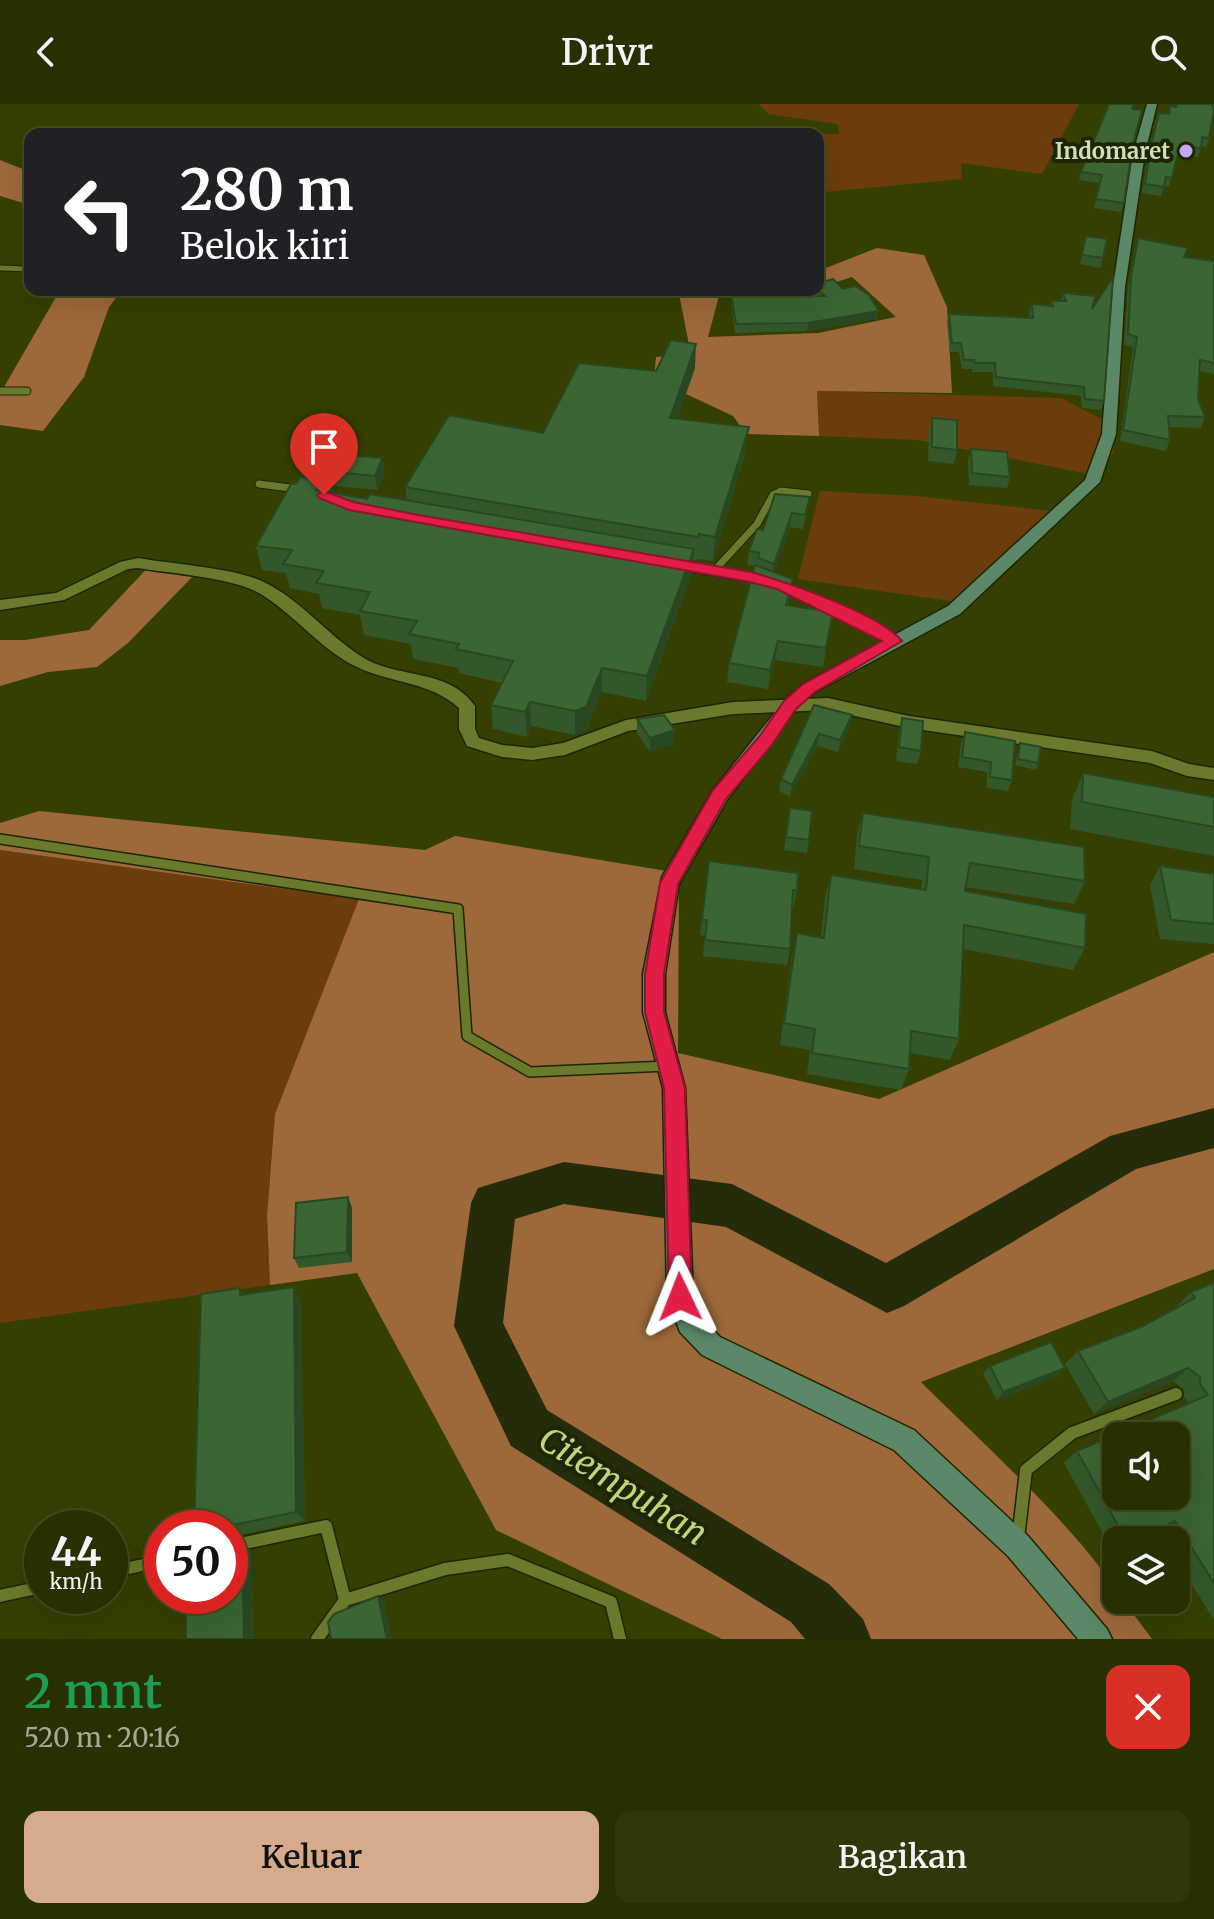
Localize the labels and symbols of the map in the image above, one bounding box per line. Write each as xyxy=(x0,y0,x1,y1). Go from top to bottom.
place label: Indomaret xyxy=(1055,137,1170,165)
marker: Indomaret xyxy=(1177,142,1195,160)
pin xyxy=(290,413,358,495)
position arrow xyxy=(638,1255,722,1339)
water label: Citempuhan xyxy=(531,1418,715,1554)
speed limit sign: 50 xyxy=(144,1510,248,1614)

